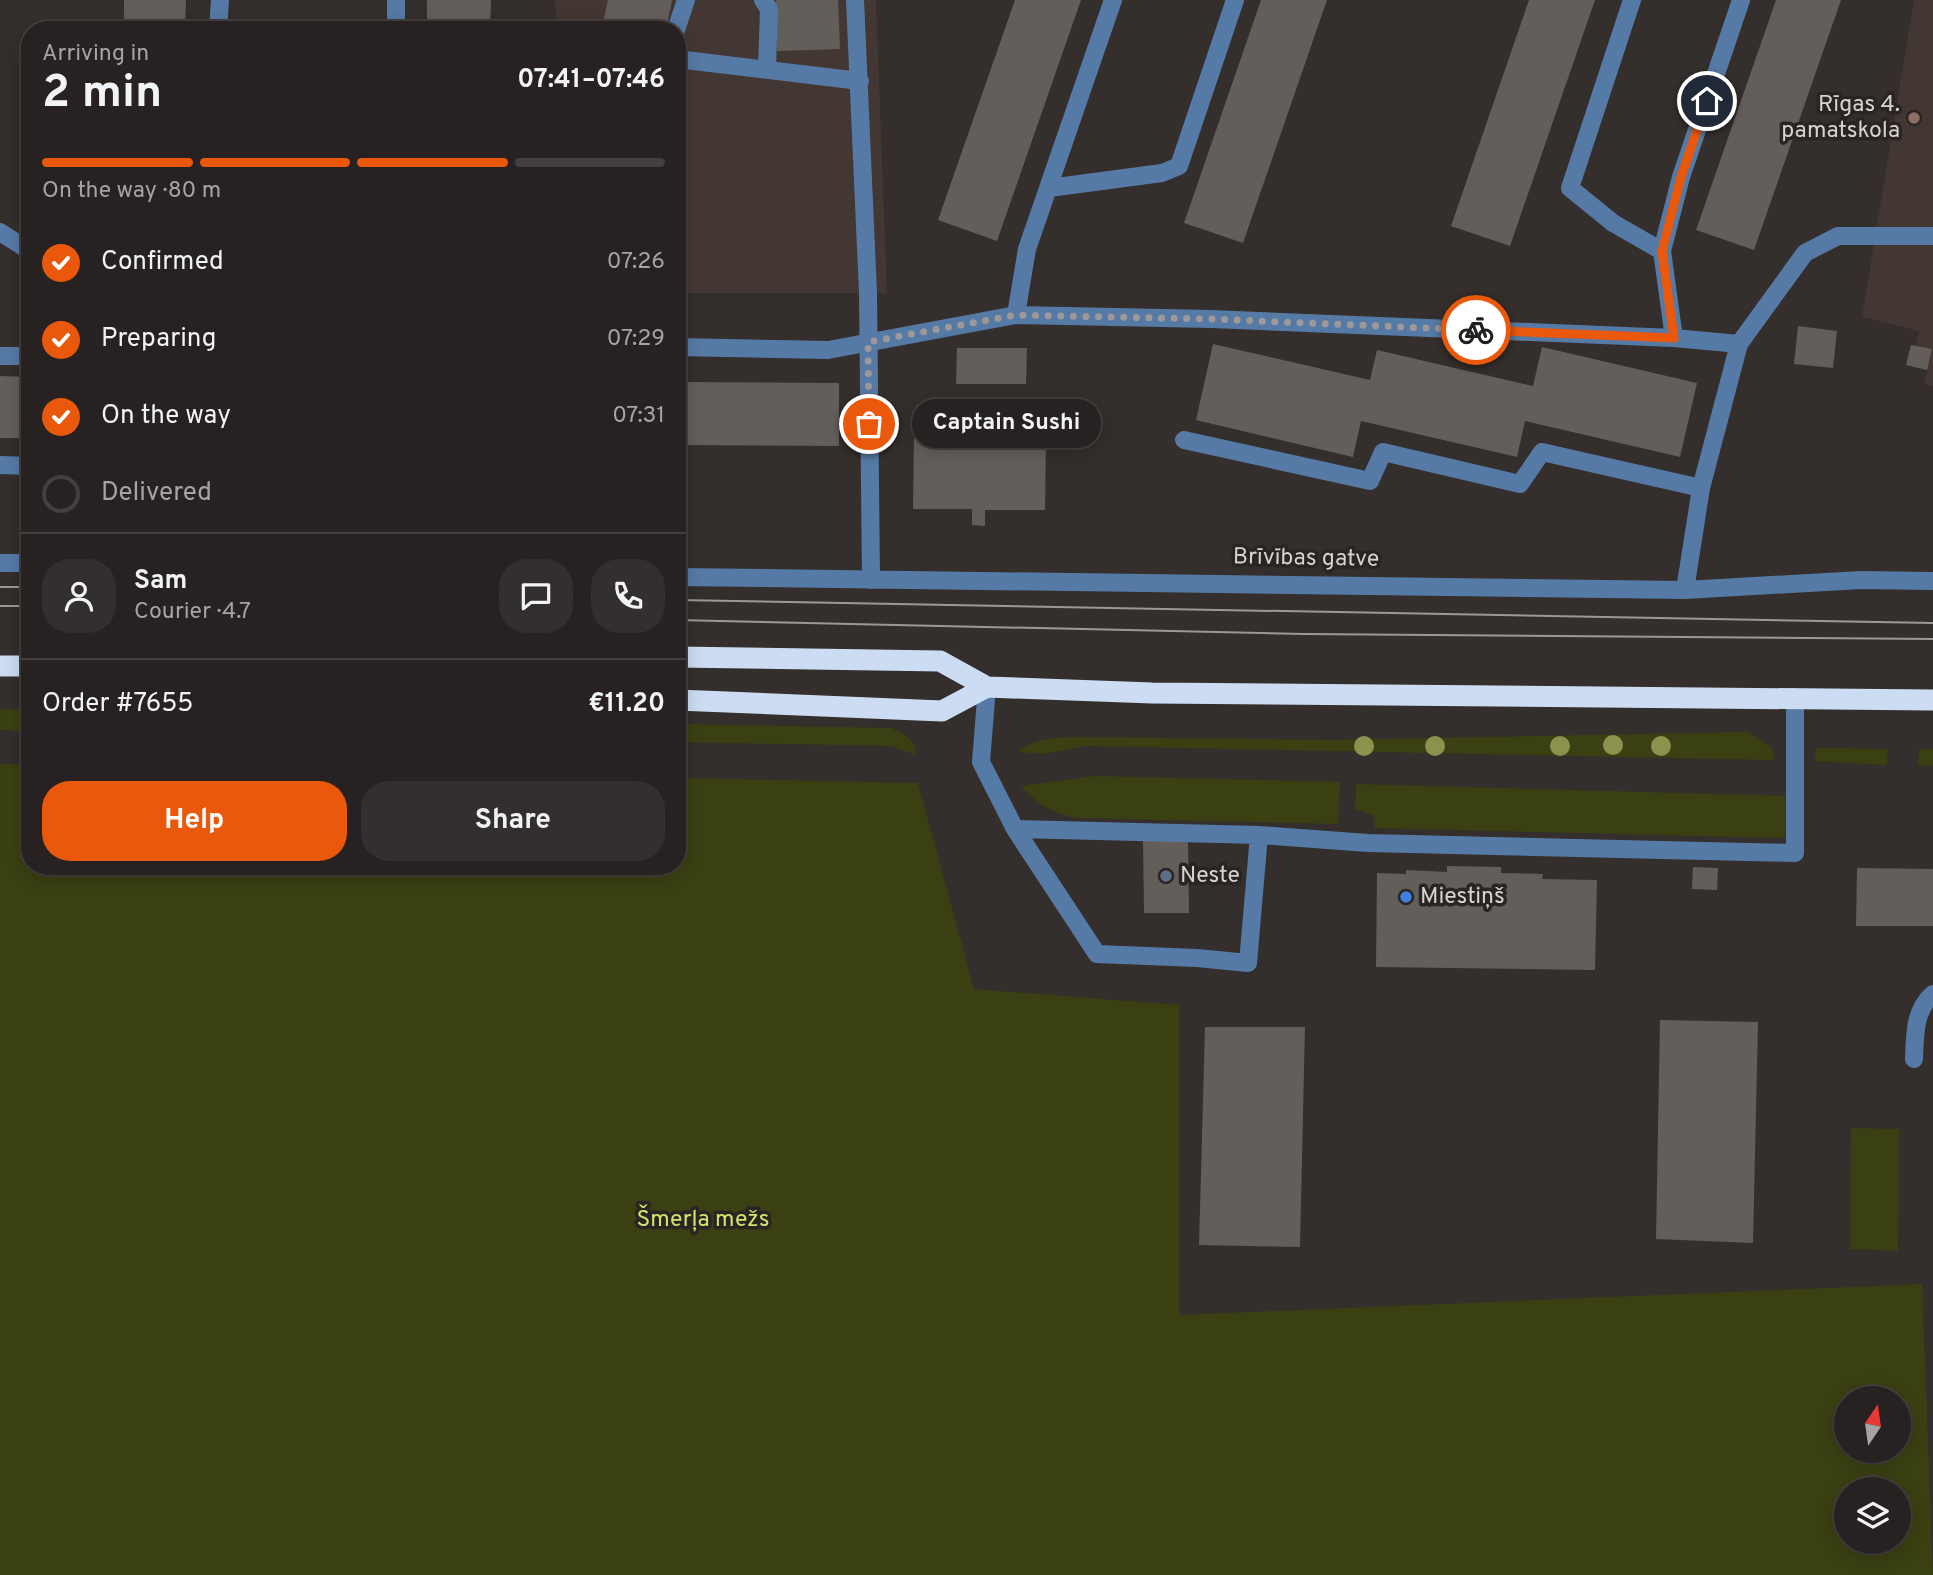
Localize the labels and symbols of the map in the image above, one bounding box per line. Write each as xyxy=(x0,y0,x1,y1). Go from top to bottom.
pin xyxy=(1677,71,1737,131)
place label: Rīgas 4. pamatskola xyxy=(1781,91,1900,146)
marker: Rīgas 4. pamatskola xyxy=(1906,110,1922,126)
courier xyxy=(1441,295,1511,365)
pin xyxy=(839,394,899,454)
callout: Captain Sushi xyxy=(911,400,1100,448)
street label: Brīvības gatve xyxy=(1233,543,1379,575)
place label: Neste xyxy=(1180,862,1240,891)
marker: Neste xyxy=(1158,868,1174,884)
place label: Miestiņš xyxy=(1420,883,1505,912)
marker: Miestiņš xyxy=(1398,889,1414,905)
park label: Šmerļa mežs xyxy=(637,1204,769,1235)
north arrow xyxy=(1834,1386,1911,1463)

